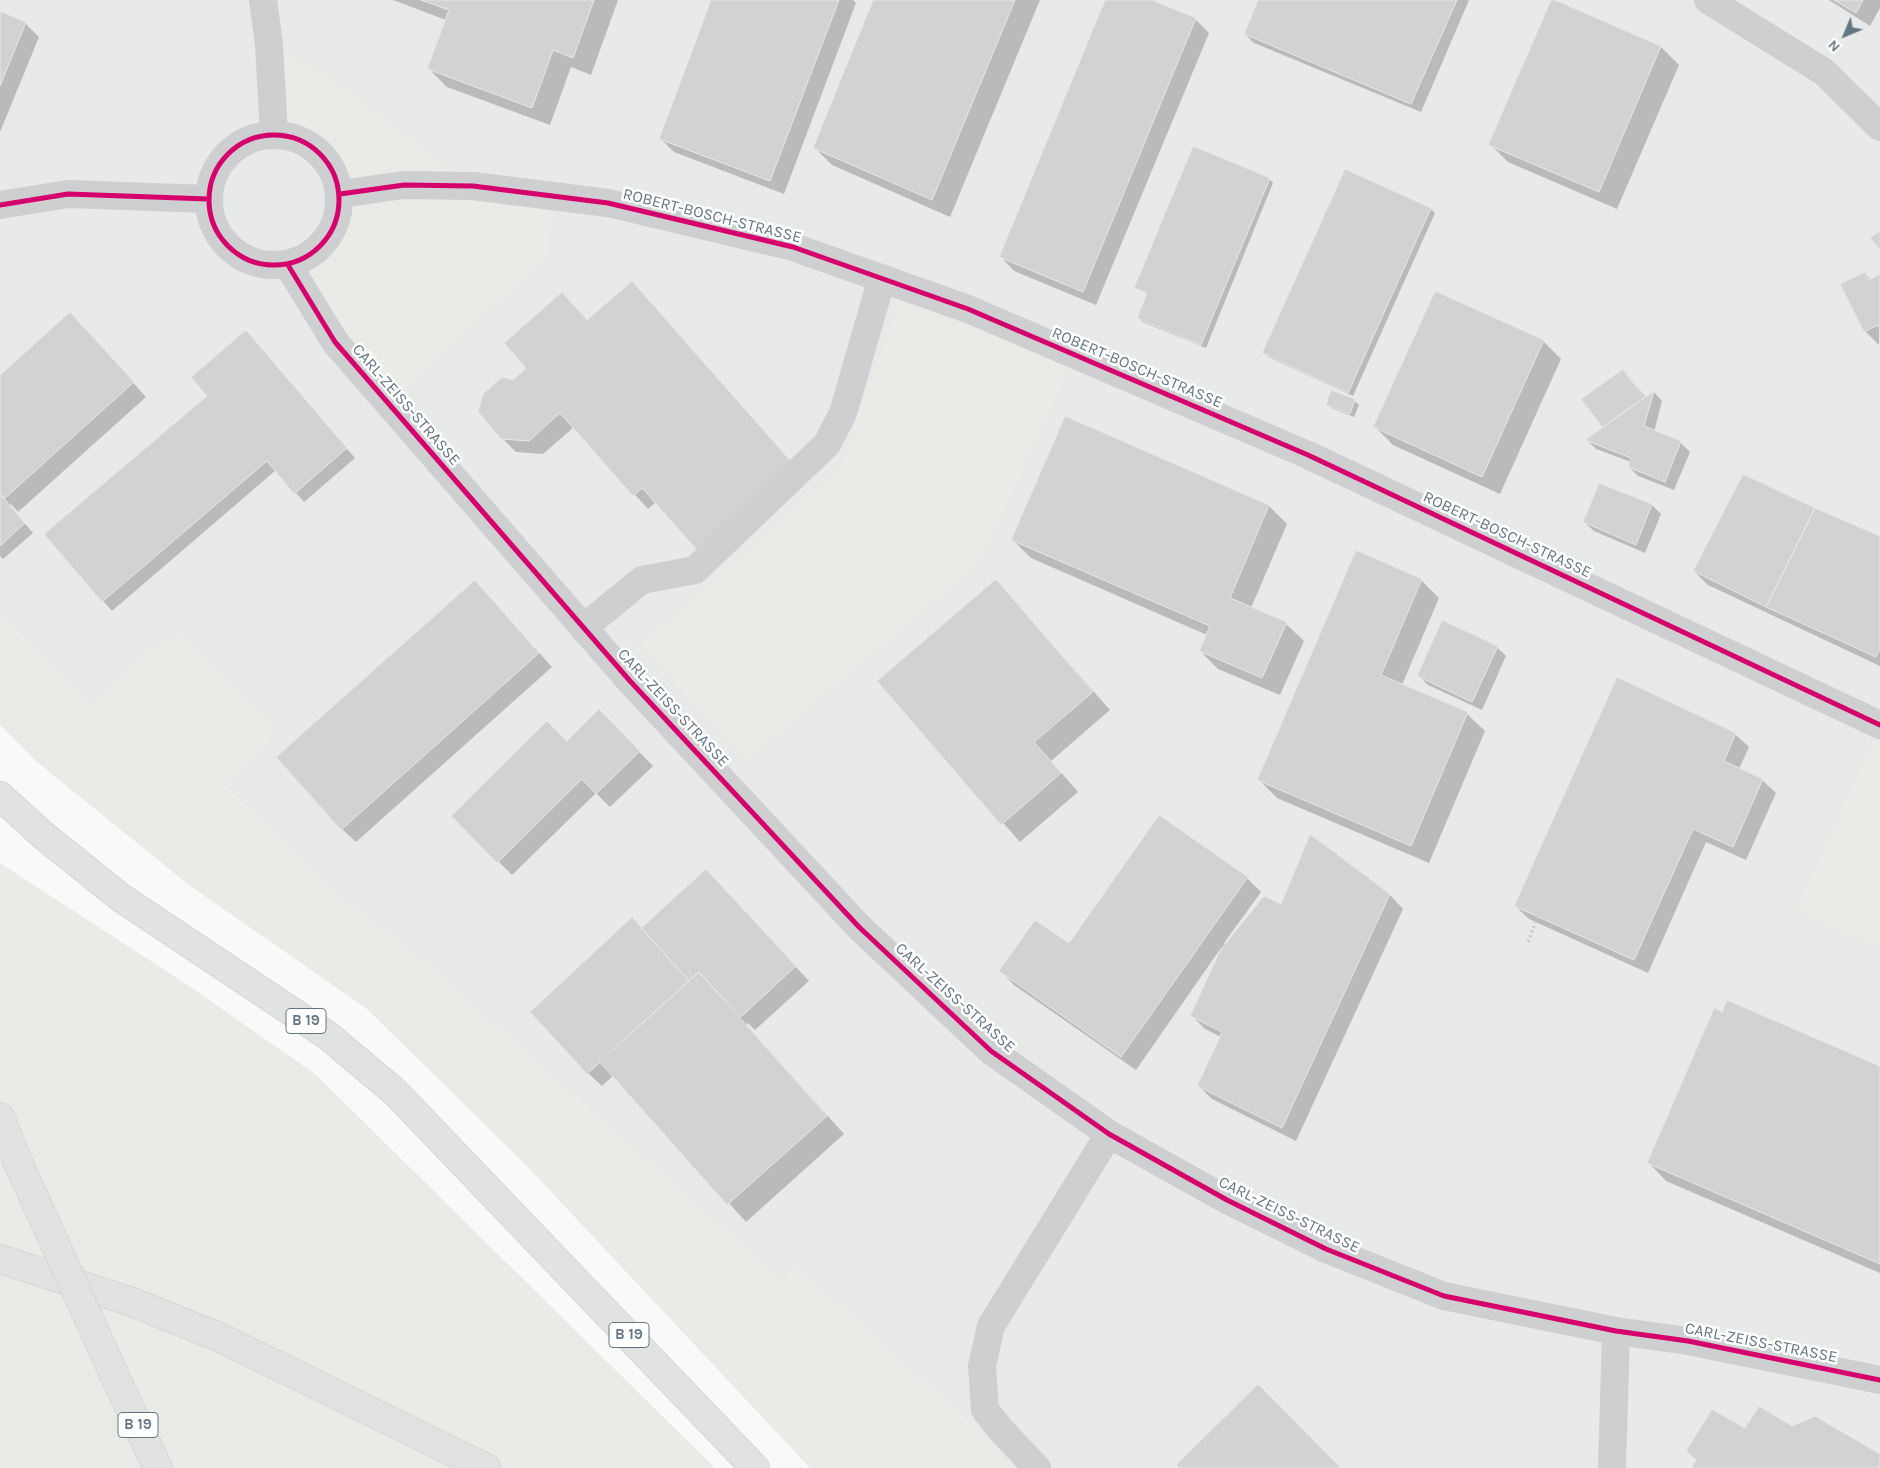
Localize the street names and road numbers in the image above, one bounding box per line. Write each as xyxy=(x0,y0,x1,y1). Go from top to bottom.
street label: ROBERT-BOSCH-STRASSE xyxy=(621,184,803,248)
street label: ROBERT-BOSCH-STRASSE xyxy=(1049,323,1225,413)
street label: CARL-ZEISS-STRASSE xyxy=(348,340,464,470)
street label: ROBERT-BOSCH-STRASSE xyxy=(1420,488,1594,582)
street label: CARL-ZEISS-STRASSE xyxy=(613,645,733,771)
street label: CARL-ZEISS-STRASSE xyxy=(891,939,1019,1057)
road number: B 19 xyxy=(286,1008,326,1034)
street label: CARL-ZEISS-STRASSE xyxy=(1215,1172,1363,1258)
street label: CARL-ZEISS-STRASSE xyxy=(1683,1319,1839,1367)
road number: B 19 xyxy=(609,1322,649,1348)
road number: B 19 xyxy=(118,1412,158,1438)

